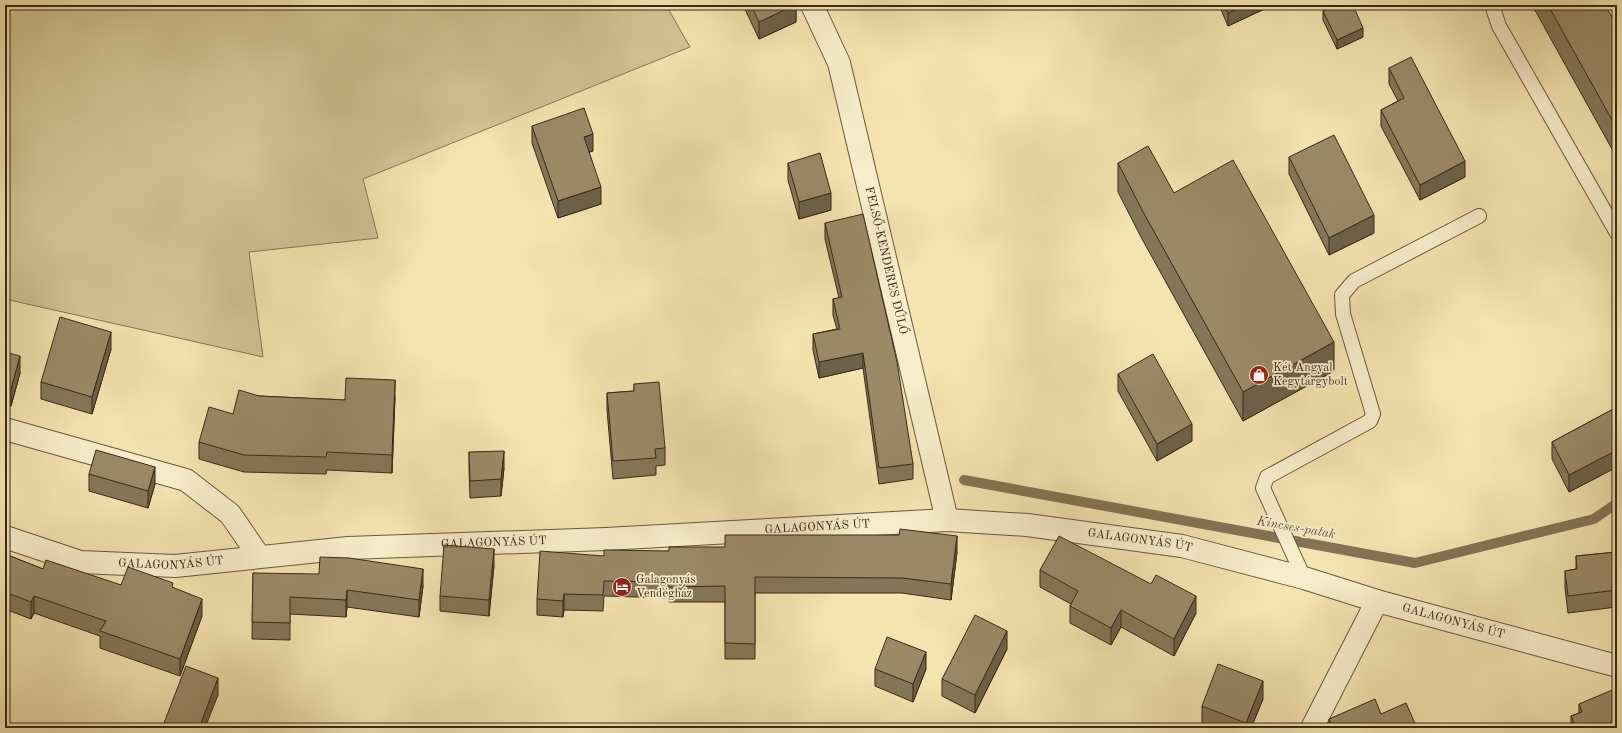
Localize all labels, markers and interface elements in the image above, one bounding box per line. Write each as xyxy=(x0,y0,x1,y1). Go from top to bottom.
street label: FELSŐ-KENDERES DŰLŐ xyxy=(862,186,913,336)
place label: Két Angyal Kegytárgybolt xyxy=(1273,362,1348,388)
shop icon: Két Angyal Kegytárgybolt xyxy=(1248,364,1270,386)
street label: GALAGONYÁS ÚT xyxy=(764,515,871,536)
water label: Kincses-patak xyxy=(1255,515,1336,541)
street label: GALAGONYÁS ÚT xyxy=(1087,527,1194,554)
street label: GALAGONYÁS ÚT xyxy=(441,531,547,551)
street label: GALAGONYÁS ÚT xyxy=(118,552,224,572)
place label: Galagonyás Vendégház xyxy=(636,574,696,600)
hotel icon: Galagonyás Vendégház xyxy=(611,576,633,598)
street label: GALAGONYÁS ÚT xyxy=(1401,602,1506,641)

